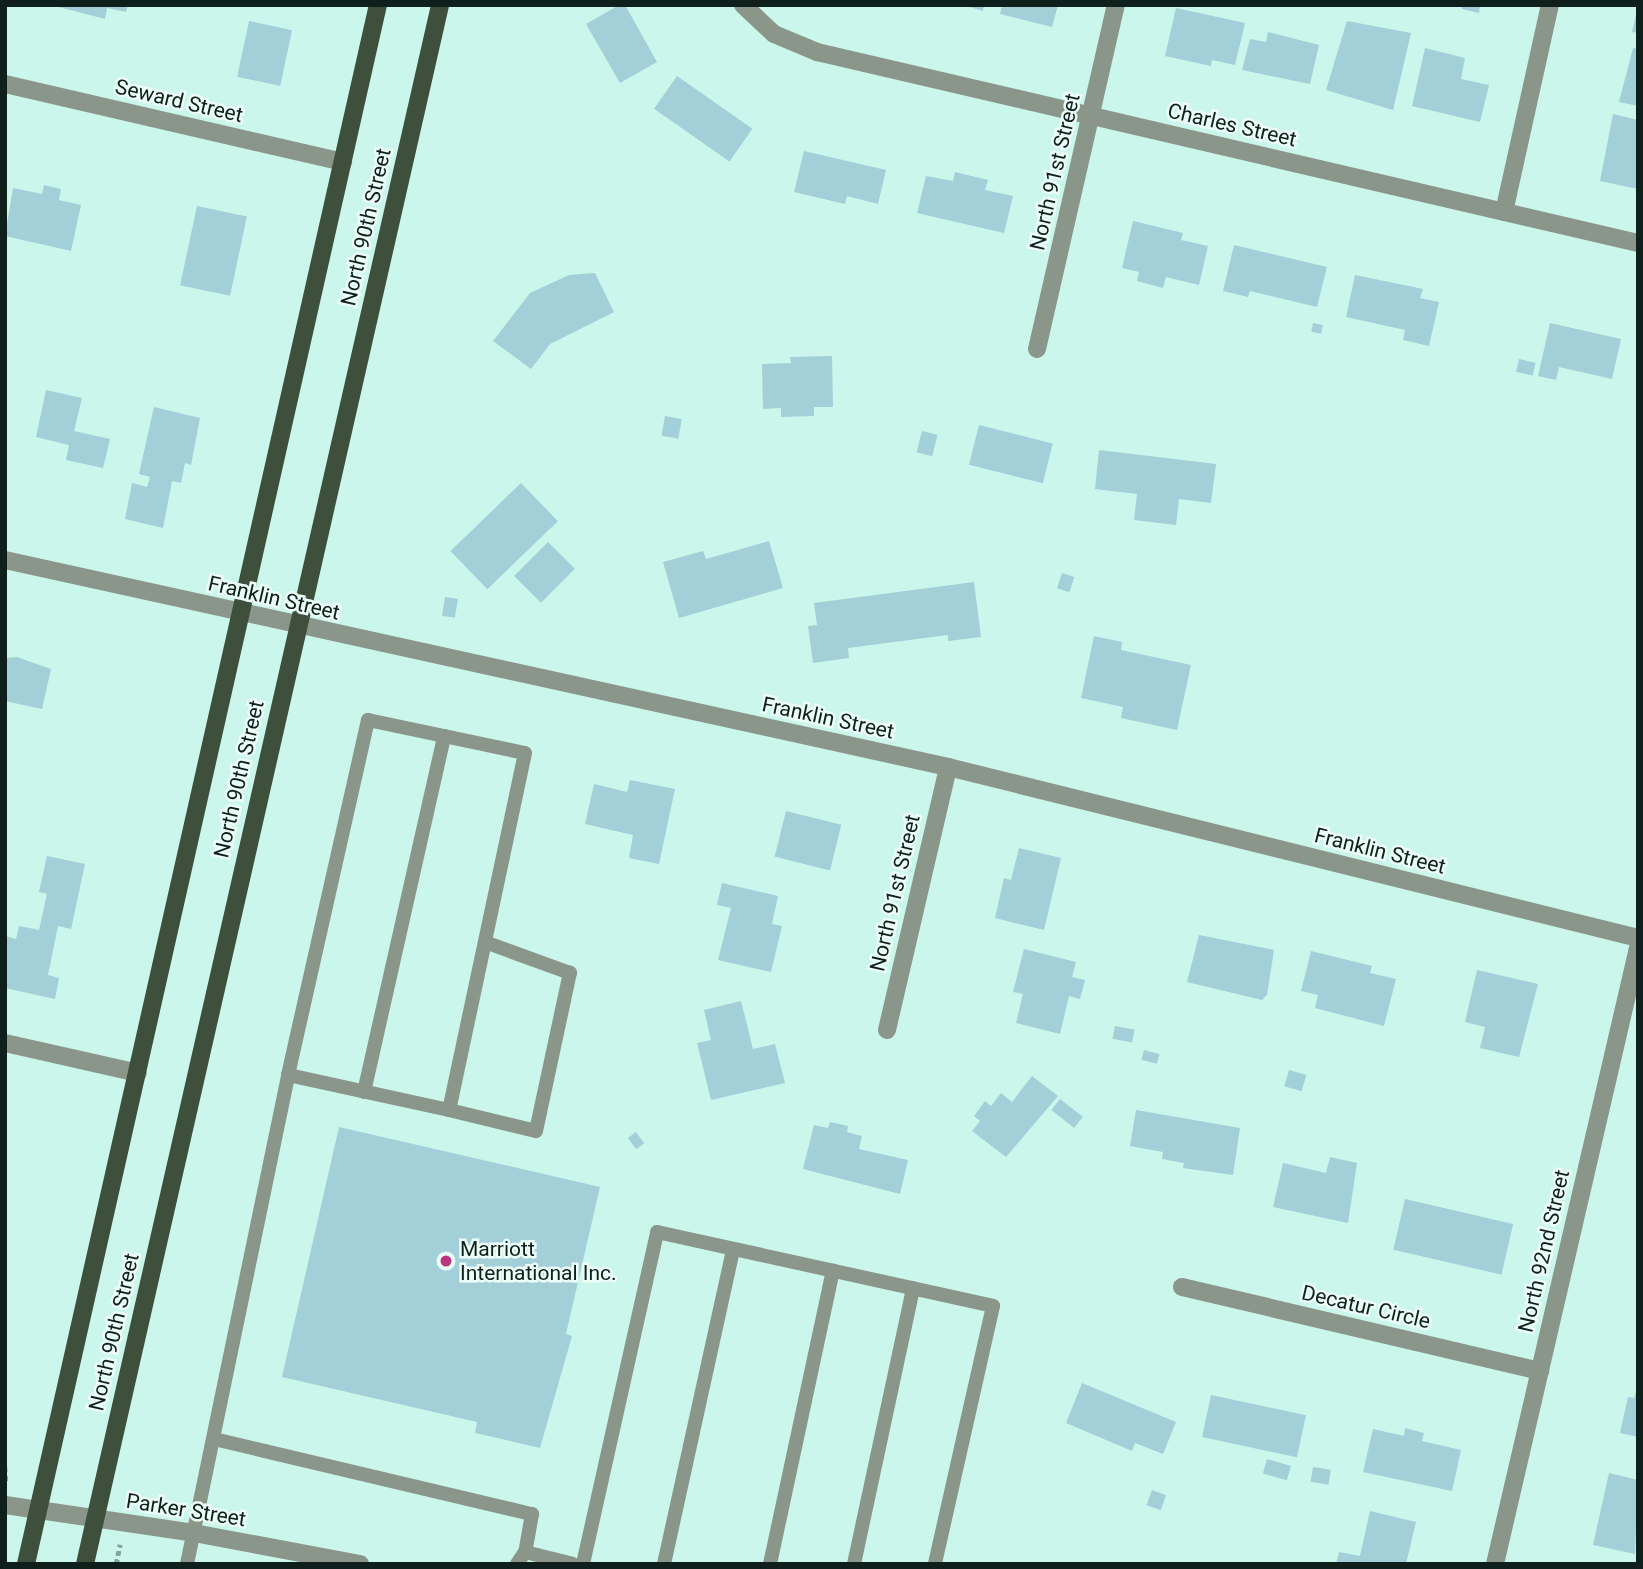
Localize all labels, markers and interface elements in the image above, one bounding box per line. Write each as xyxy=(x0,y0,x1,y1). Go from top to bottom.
street label: Seward Street xyxy=(113,74,245,128)
street label: North 91st Street xyxy=(1025,91,1085,253)
street label: Charles Street xyxy=(1165,98,1299,152)
street label: North 90th Street xyxy=(336,146,396,308)
street label: Franklin Street xyxy=(206,571,342,625)
street label: Franklin Street xyxy=(760,692,896,744)
street label: North 90th Street xyxy=(209,698,269,860)
street label: North 91st Street xyxy=(865,812,925,974)
street label: Franklin Street xyxy=(1312,823,1448,879)
street label: North 92nd Street xyxy=(1513,1167,1575,1335)
place label: Marriott International Inc. xyxy=(460,1236,617,1286)
street label: North 90th Street xyxy=(84,1251,144,1413)
marker: Marriott International Inc. xyxy=(438,1253,454,1269)
street label: Decatur Circle xyxy=(1299,1280,1433,1334)
street label: Parker Street xyxy=(124,1488,248,1532)

